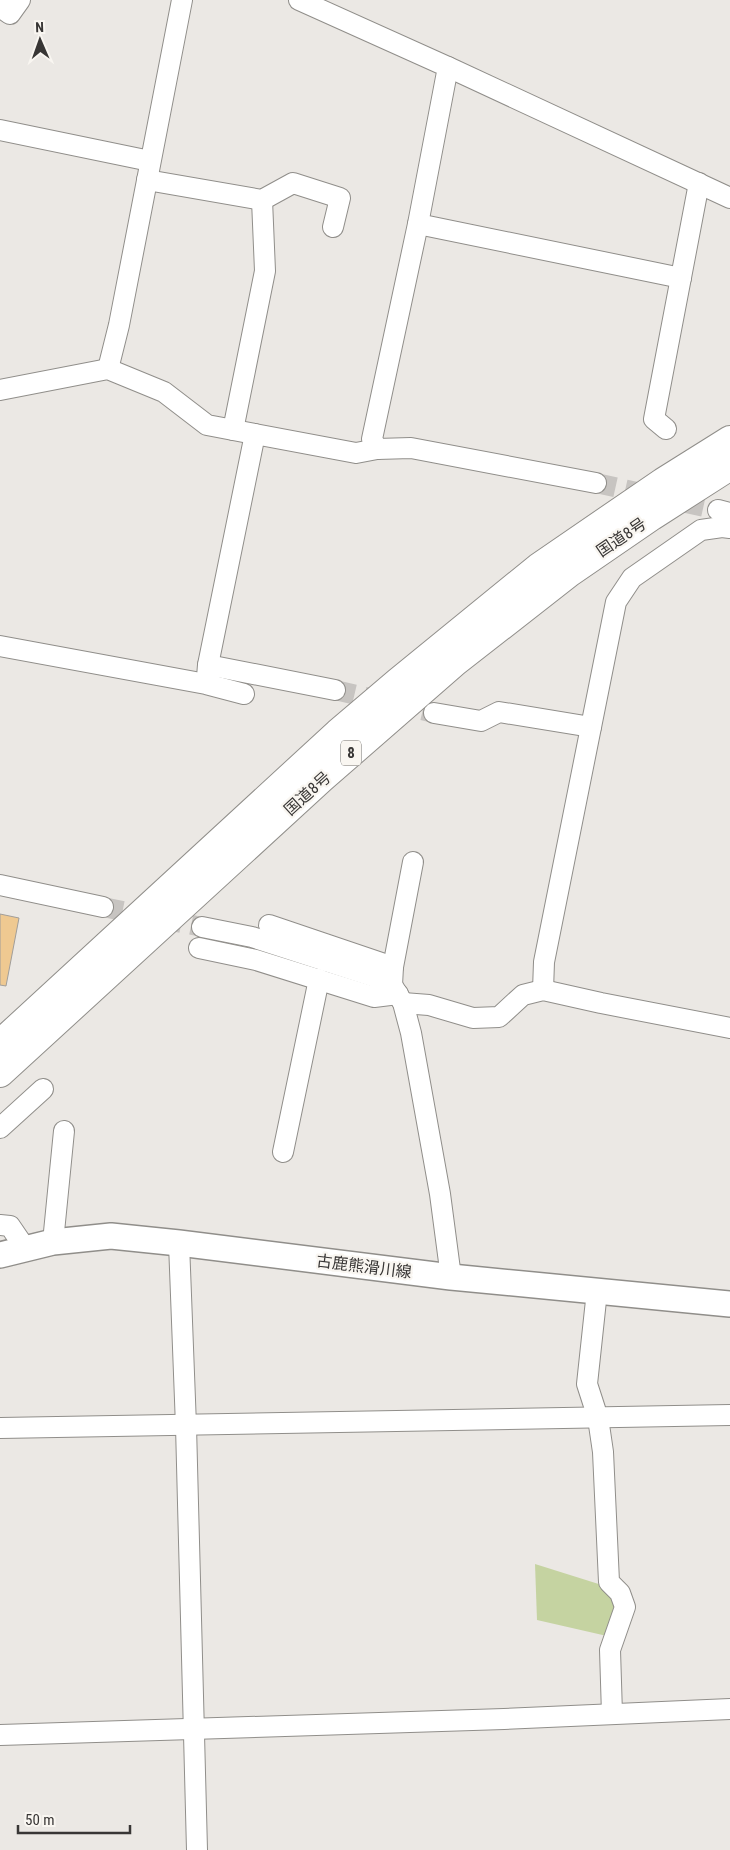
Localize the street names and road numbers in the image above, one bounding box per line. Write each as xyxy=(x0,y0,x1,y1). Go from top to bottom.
street label: 国道8号 xyxy=(593,514,650,561)
road number: 8 xyxy=(341,740,361,766)
street label: 国道8号 xyxy=(280,768,334,819)
street label: 古鹿熊滑川線 xyxy=(315,1251,413,1282)

